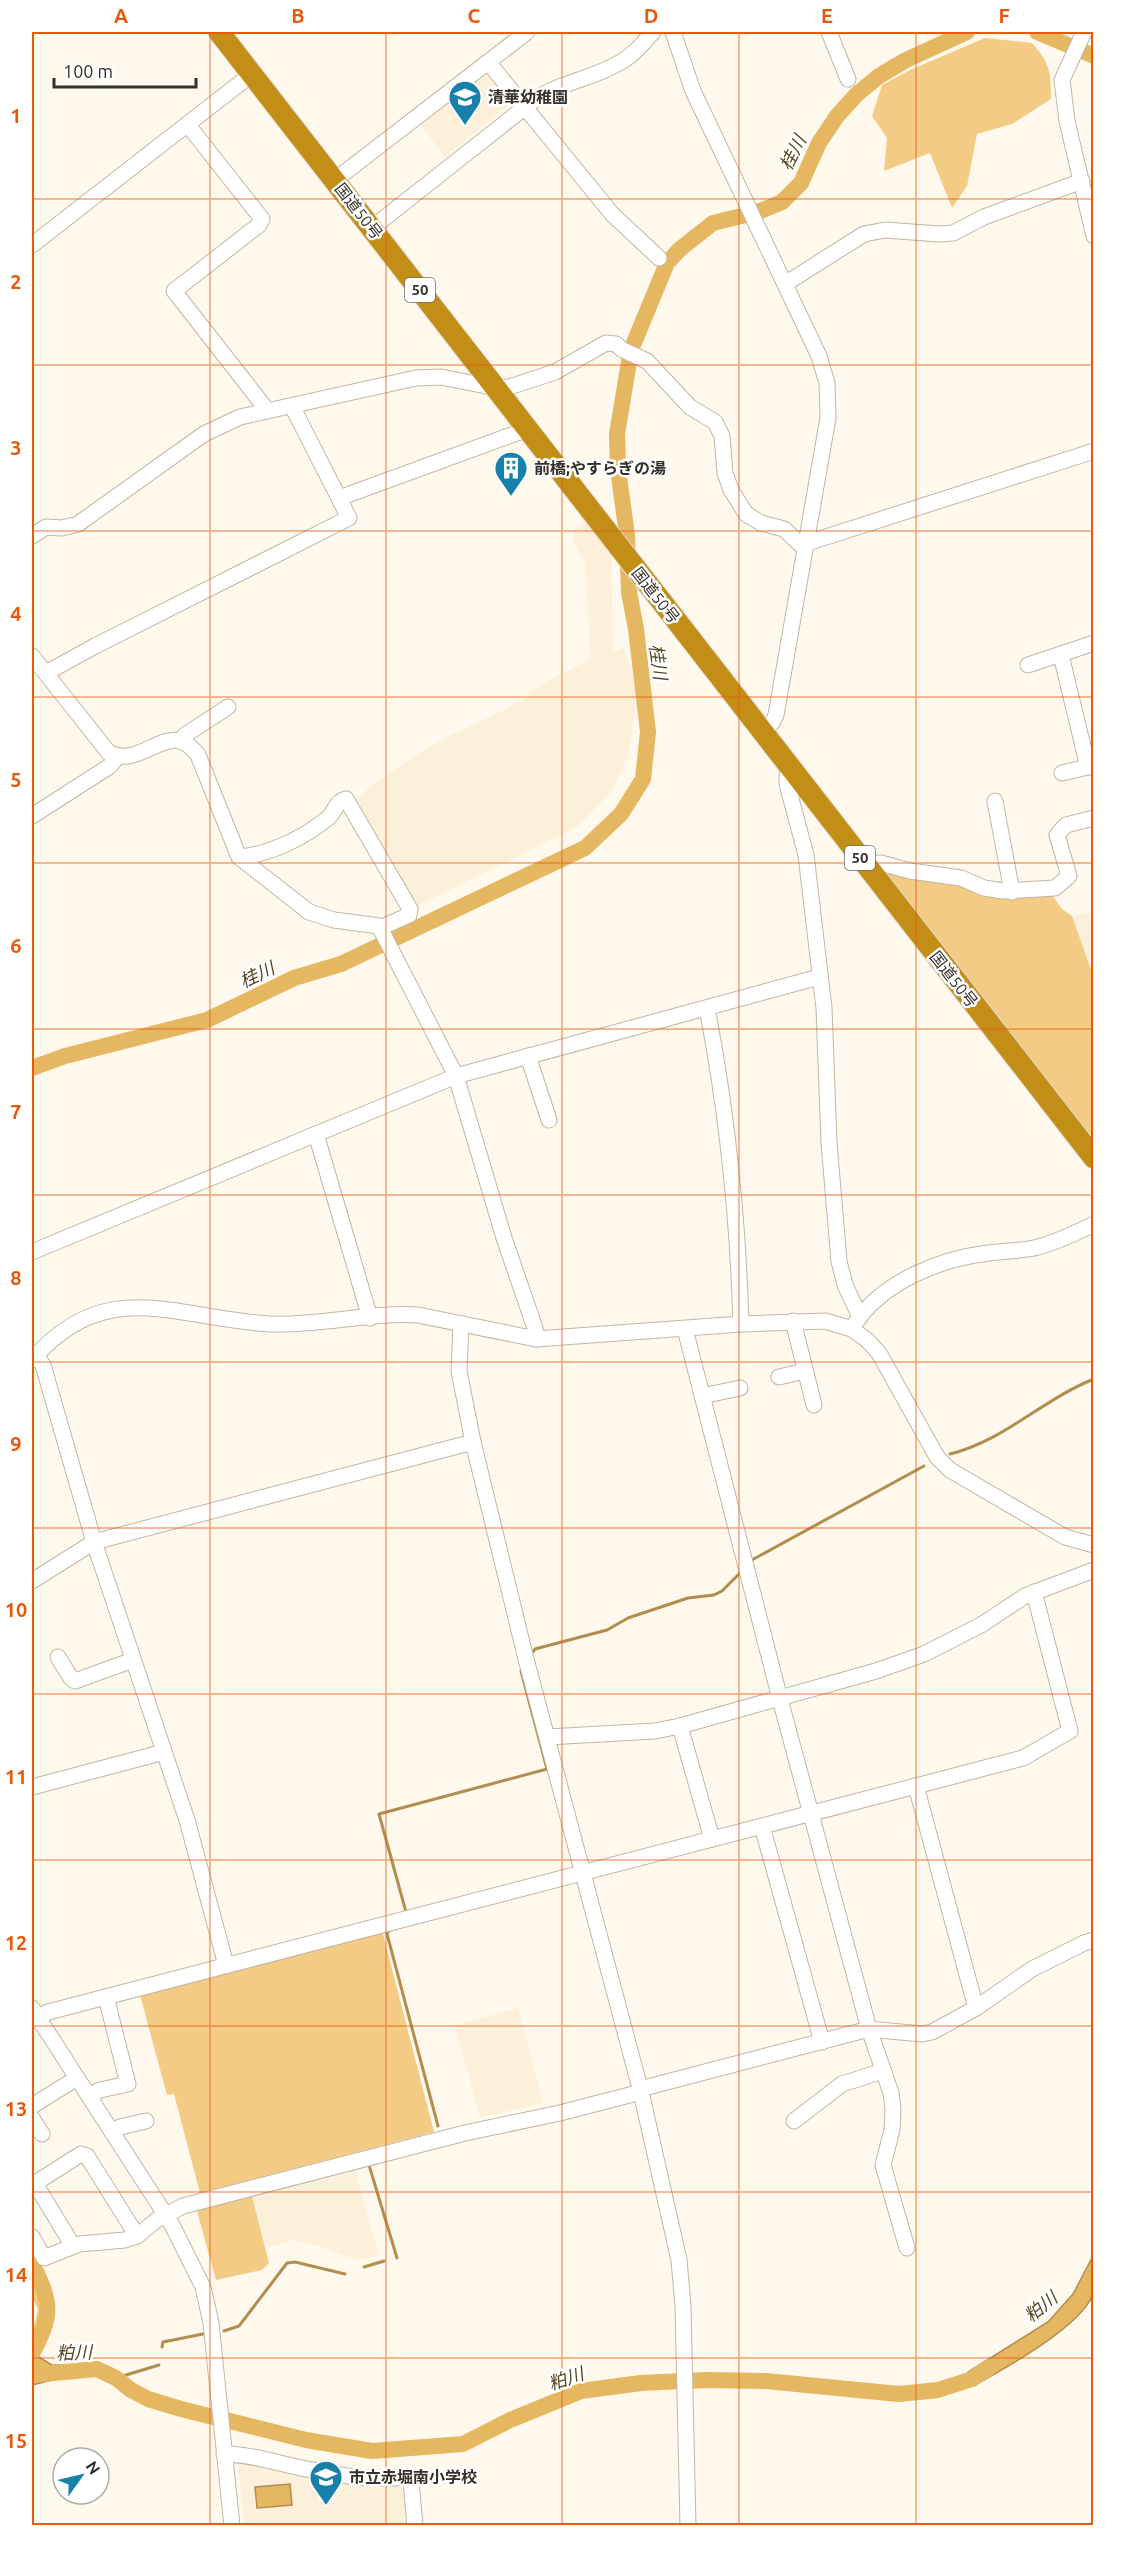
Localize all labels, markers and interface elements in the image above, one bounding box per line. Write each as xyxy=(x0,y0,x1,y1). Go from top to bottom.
text: A xyxy=(114,4,128,27)
text: B xyxy=(291,4,305,27)
text: C xyxy=(468,4,481,27)
text: D xyxy=(644,4,658,27)
text: E xyxy=(821,4,833,27)
text: F xyxy=(998,4,1010,27)
scale bar xyxy=(54,51,196,89)
text: 100 m xyxy=(63,61,113,81)
school or university icon: 清華幼稚園 xyxy=(447,79,483,126)
place label: 清華幼稚園 xyxy=(488,88,568,106)
text: 1 xyxy=(10,104,22,127)
water label: 桂川 xyxy=(775,130,810,173)
street label: 国道50号 xyxy=(332,179,386,243)
text: 2 xyxy=(10,270,22,293)
road number: 50 xyxy=(405,278,435,302)
text: 3 xyxy=(10,436,22,459)
building icon: 前橋;やすらぎの湯 xyxy=(493,450,529,497)
place label: 前橋;やすらぎの湯 xyxy=(534,459,666,477)
street label: 国道50号 xyxy=(629,563,683,627)
text: 4 xyxy=(10,602,22,625)
water label: 桂川 xyxy=(647,643,672,683)
text: 5 xyxy=(10,768,22,791)
road number: 50 xyxy=(845,846,875,870)
text: 6 xyxy=(10,934,22,957)
street label: 国道50号 xyxy=(927,947,981,1011)
water label: 桂川 xyxy=(236,956,279,991)
text: 7 xyxy=(10,1100,22,1123)
text: 8 xyxy=(10,1266,22,1289)
text: 9 xyxy=(10,1432,22,1455)
text: 10 xyxy=(5,1598,27,1621)
text: 11 xyxy=(5,1765,27,1788)
text: 12 xyxy=(5,1931,27,1954)
text: 13 xyxy=(5,2097,27,2120)
text: 14 xyxy=(5,2263,27,2286)
water label: 粕川 xyxy=(1020,2286,1062,2325)
water label: 粕川 xyxy=(56,2341,94,2363)
water label: 粕川 xyxy=(545,2362,588,2393)
text: 15 xyxy=(5,2429,27,2452)
north arrow xyxy=(51,2446,111,2506)
text: N xyxy=(83,2458,104,2478)
school or university icon: 市立赤堀南小学校 xyxy=(308,2459,344,2506)
place label: 市立赤堀南小学校 xyxy=(349,2468,477,2486)

